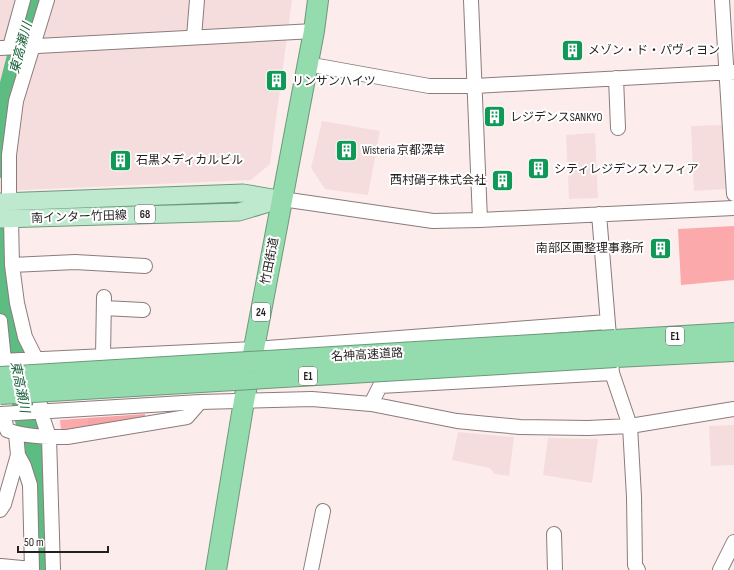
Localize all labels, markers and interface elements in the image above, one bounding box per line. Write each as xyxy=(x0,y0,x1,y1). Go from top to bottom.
water label: 東高瀬川 xyxy=(7,19,36,75)
building icon: メゾン・ド・パヴィヨン xyxy=(559,37,585,63)
place label: メゾン・ド・パヴィヨン xyxy=(588,43,720,58)
building icon: リンサンハイツ xyxy=(263,68,289,94)
place label: リンサンハイツ xyxy=(292,74,376,89)
building icon: レジデンスSANKYO xyxy=(482,104,508,130)
place label: レジデンスSANKYO xyxy=(510,110,602,125)
building icon: Wisteria 京都深草 xyxy=(333,137,359,163)
place label: Wisteria 京都深草 xyxy=(362,143,445,158)
building icon: 石黒メディカルビル xyxy=(107,147,133,173)
place label: 石黒メディカルビル xyxy=(136,153,243,168)
building icon: シティレジデンス ソフィア xyxy=(525,156,551,182)
place label: シティレジデンス ソフィア xyxy=(554,162,699,177)
building icon: 西村硝子株式会社 xyxy=(489,167,515,193)
place label: 西村硝子株式会社 xyxy=(390,173,486,188)
road number: 68 xyxy=(135,205,155,223)
street label: 南インター竹田線 xyxy=(31,208,127,226)
building icon: 南部区画整理事務所 xyxy=(647,235,673,261)
street label: 竹田街道 xyxy=(258,236,282,286)
place label: 南部区画整理事務所 xyxy=(536,241,644,256)
road number: 24 xyxy=(252,303,270,321)
road number: E1 xyxy=(666,327,684,345)
street label: 名神高速道路 xyxy=(331,346,403,364)
water label: 東高瀬川 xyxy=(7,360,33,416)
road number: E1 xyxy=(299,367,317,385)
scale bar xyxy=(18,528,108,554)
text: 50 m xyxy=(24,535,44,550)

